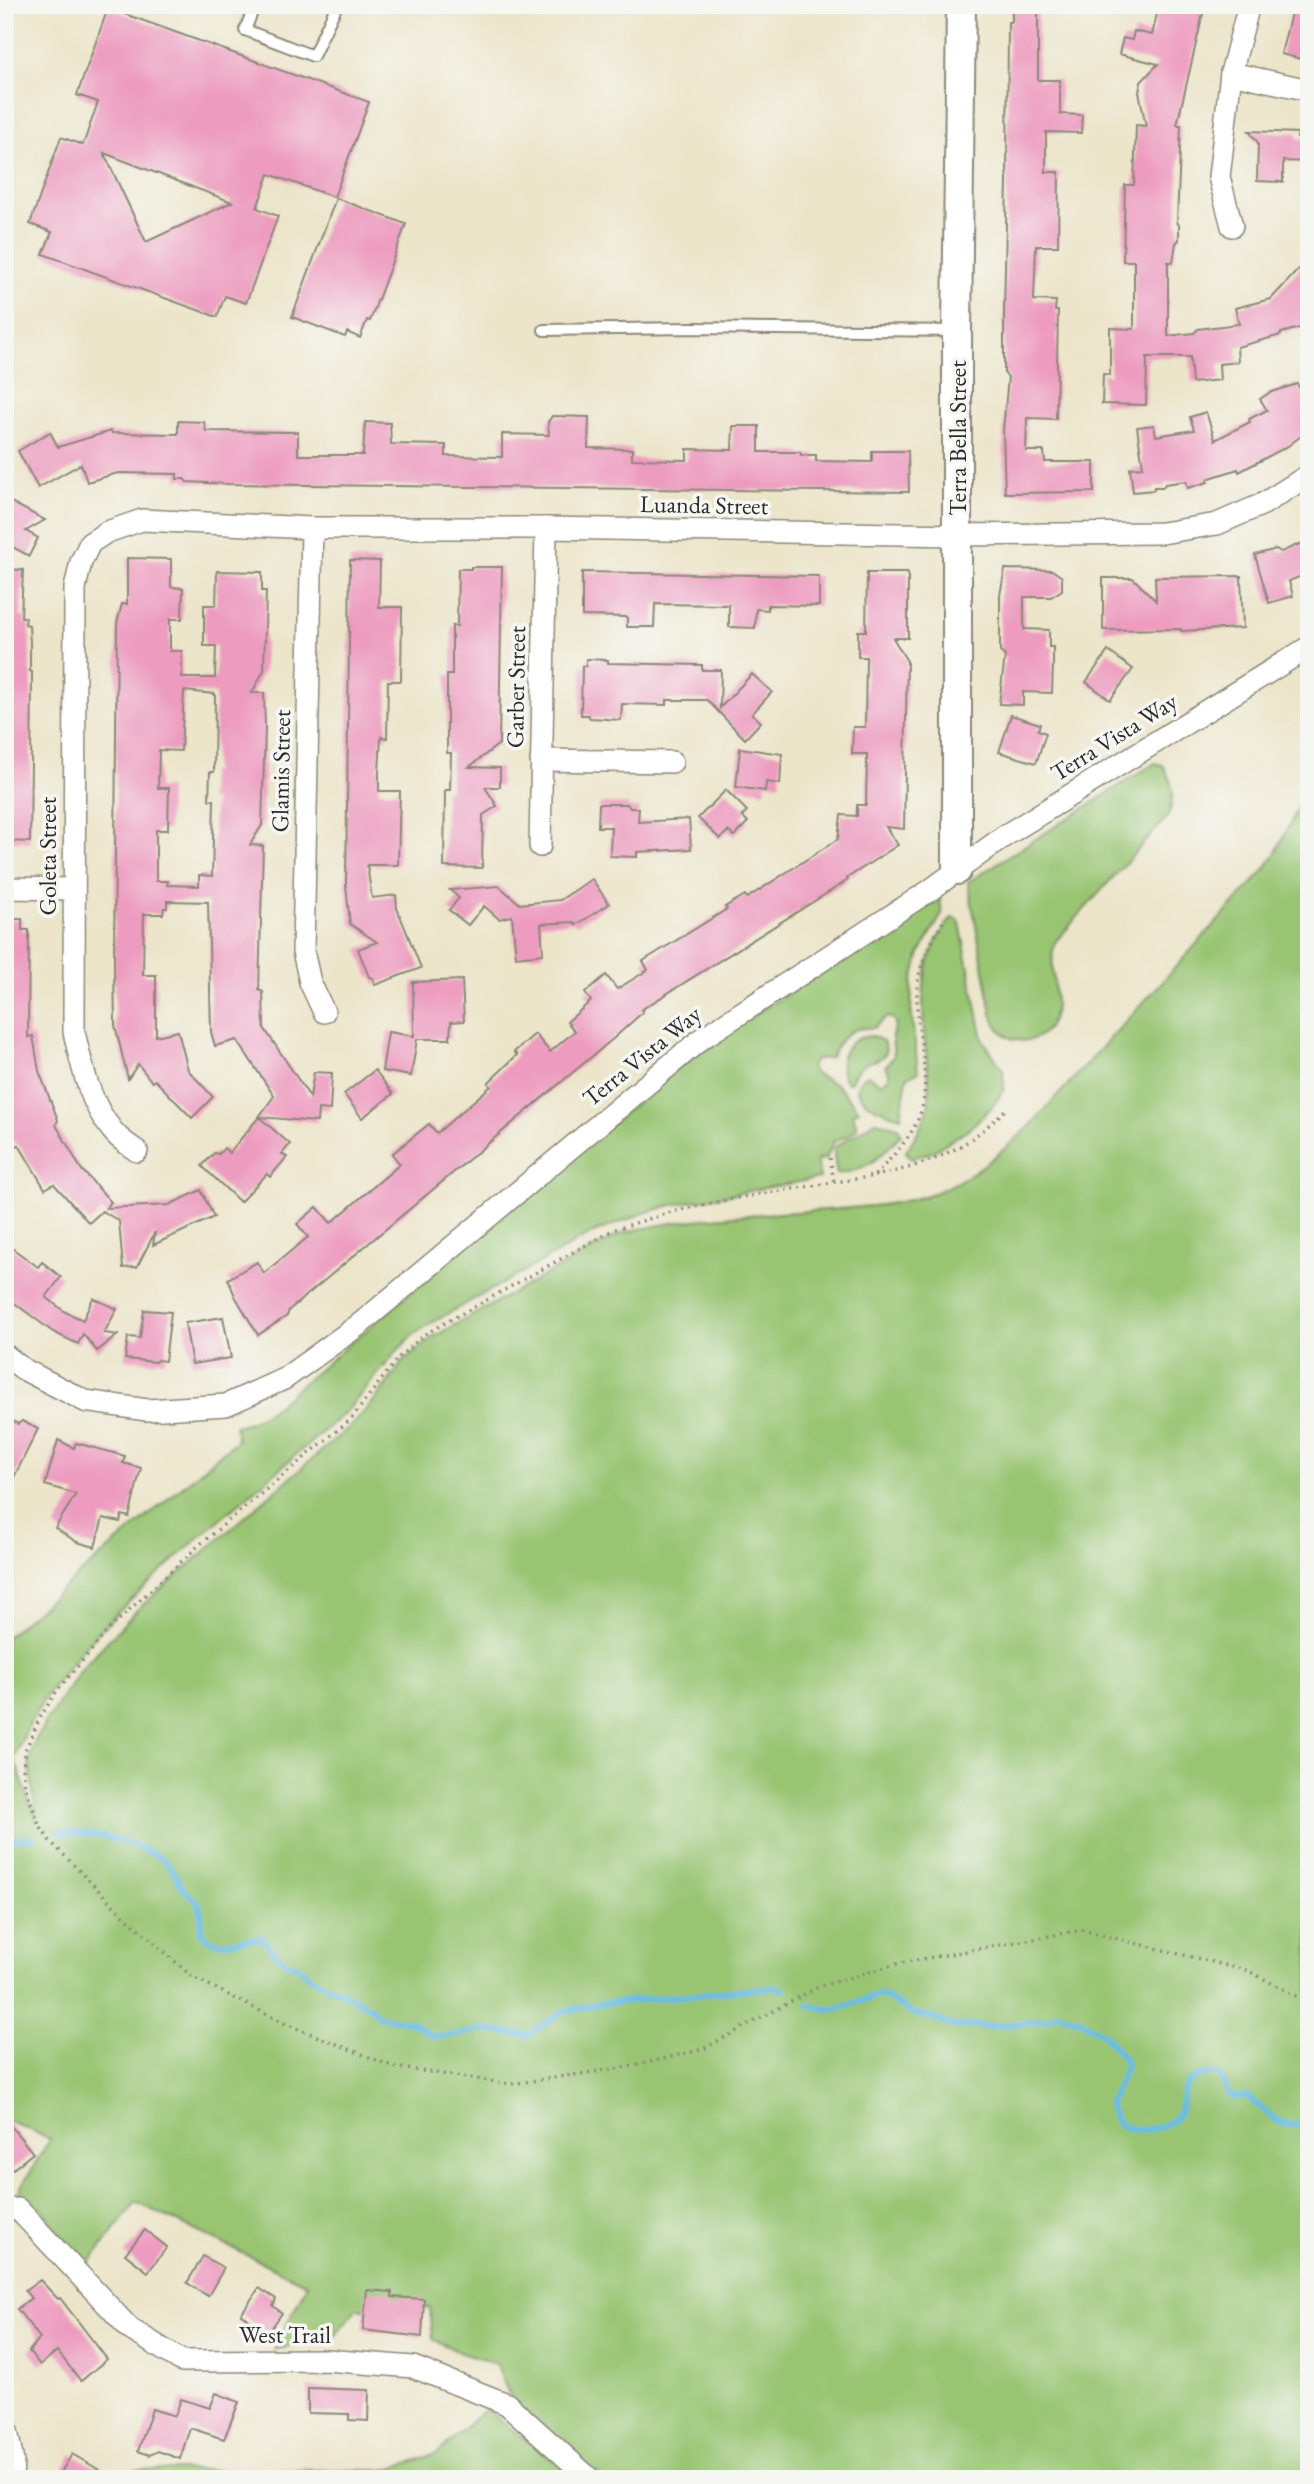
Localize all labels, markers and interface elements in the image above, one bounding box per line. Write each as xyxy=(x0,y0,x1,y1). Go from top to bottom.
street label: Terra Bella Street xyxy=(942,360,973,516)
street label: Luanda Street xyxy=(640,488,769,521)
street label: Garber Street xyxy=(499,625,532,748)
street label: Terra Vista Way xyxy=(1044,685,1183,788)
street label: Glamis Street xyxy=(264,709,297,833)
street label: Goleta Street xyxy=(32,796,63,915)
street label: Terra Vista Way xyxy=(576,998,708,1113)
street label: West Trail xyxy=(239,2319,331,2350)

